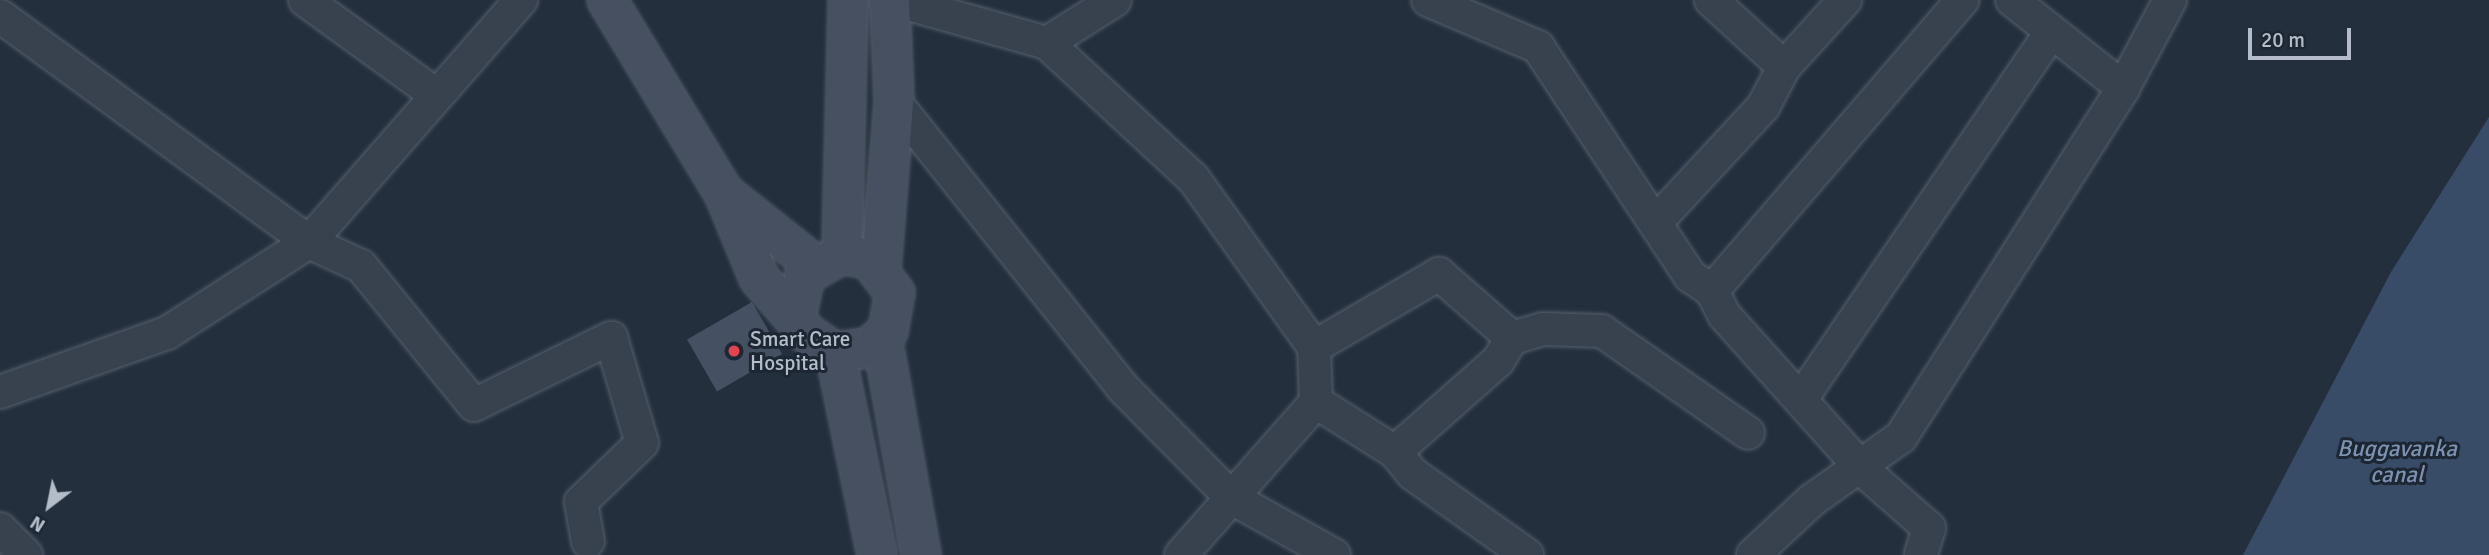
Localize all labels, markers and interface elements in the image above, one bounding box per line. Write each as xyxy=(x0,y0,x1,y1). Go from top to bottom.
scale bar xyxy=(2251,14,2354,58)
text: 20 m xyxy=(2261,27,2305,53)
place label: Smart Care Hospital xyxy=(750,326,850,376)
marker: Smart Care Hospital xyxy=(724,341,744,361)
water label: Buggavanka canal xyxy=(2337,435,2457,489)
north arrow xyxy=(14,471,84,541)
text: N xyxy=(26,510,50,537)

